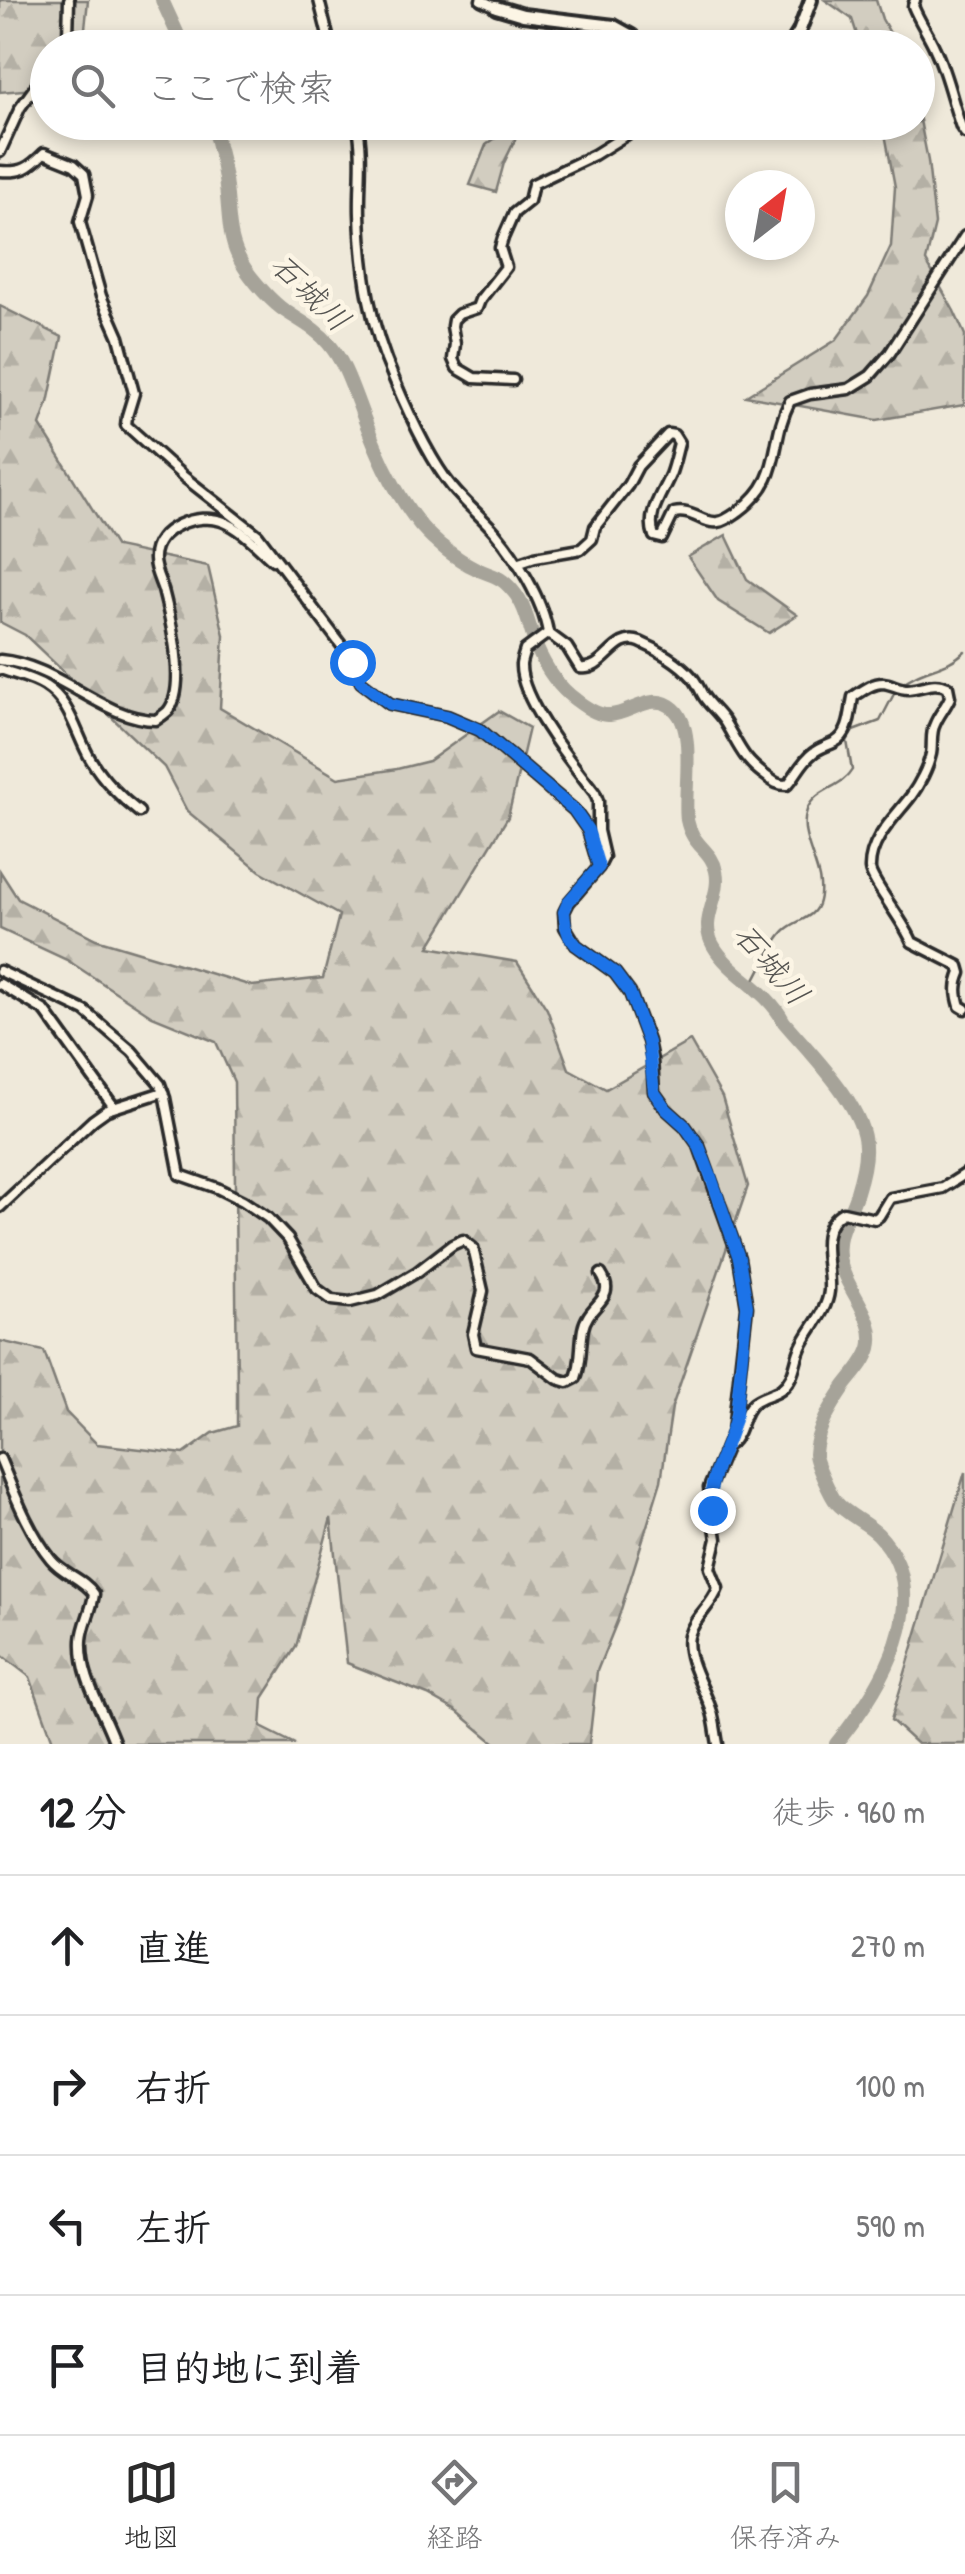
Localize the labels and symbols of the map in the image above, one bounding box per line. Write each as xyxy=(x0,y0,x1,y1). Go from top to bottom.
north arrow xyxy=(725,170,815,260)
water label: 石城川 xyxy=(262,243,360,341)
route start xyxy=(330,640,376,686)
water label: 石城川 xyxy=(724,914,820,1014)
route end xyxy=(690,1488,736,1534)

